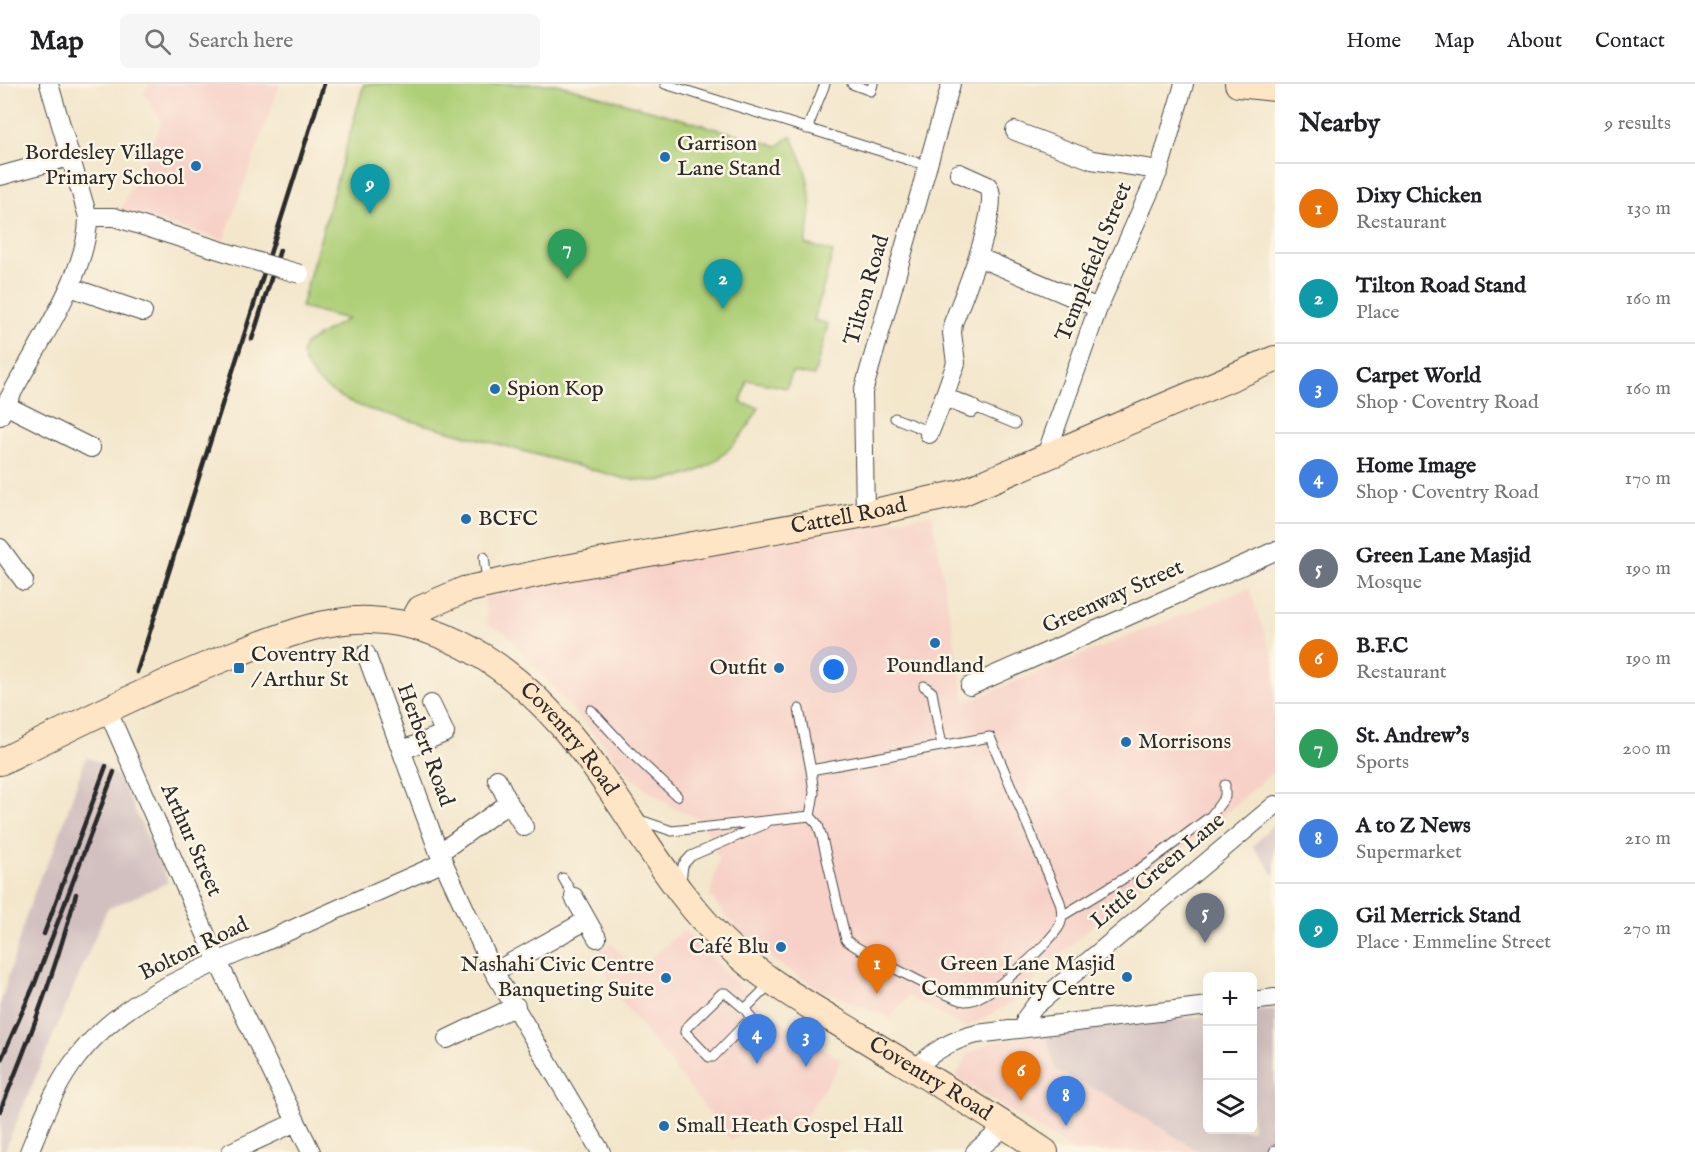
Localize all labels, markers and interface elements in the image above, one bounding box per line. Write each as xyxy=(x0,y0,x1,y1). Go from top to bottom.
search box xyxy=(120,14,540,68)
text: Map xyxy=(30,24,84,59)
icon: search xyxy=(141,25,174,58)
text: Search here xyxy=(189,27,293,55)
text: Home xyxy=(1346,28,1401,55)
text: Map xyxy=(1434,28,1474,55)
text: About xyxy=(1507,28,1562,55)
text: Contact xyxy=(1595,28,1665,55)
text: Nearby xyxy=(1299,107,1380,140)
text: 9 results xyxy=(1605,111,1671,136)
place label: Garrison Lane Stand xyxy=(677,130,781,183)
place label: Bordesley Village Primary School xyxy=(25,139,184,192)
marker: Garrison Lane Stand xyxy=(658,150,672,164)
marker: Bordesley Village Primary School xyxy=(189,159,203,173)
pin: 9 xyxy=(350,164,389,214)
street label: Templefield Street xyxy=(1049,178,1139,346)
text: Dixy Chicken xyxy=(1356,182,1482,210)
text: 1 xyxy=(1315,196,1322,221)
text: 130 m xyxy=(1626,196,1671,221)
text: Restaurant xyxy=(1356,210,1447,235)
pin: 7 xyxy=(548,230,586,279)
street label: Tilton Road xyxy=(838,231,896,348)
pin: 2 xyxy=(704,260,742,309)
text: Tilton Road Stand xyxy=(1356,272,1526,300)
text: 2 xyxy=(1314,286,1323,311)
text: 160 m xyxy=(1625,286,1671,311)
text: Place xyxy=(1356,300,1399,325)
text: Carpet World xyxy=(1356,362,1481,390)
place label: Spion Kop xyxy=(507,375,604,403)
text: 3 xyxy=(1315,376,1322,401)
text: 160 m xyxy=(1625,376,1671,401)
marker: Spion Kop xyxy=(488,382,502,396)
text: Shop · Coventry Road xyxy=(1356,390,1539,415)
text: Home Image xyxy=(1356,452,1476,480)
text: 4 xyxy=(1314,466,1323,491)
text: 170 m xyxy=(1625,466,1671,491)
text: Shop · Coventry Road xyxy=(1356,480,1539,505)
street label: Cattell Road xyxy=(789,491,909,541)
place label: BCFC xyxy=(478,505,538,533)
marker: BCFC xyxy=(459,512,473,526)
text: Green Lane Masjid xyxy=(1356,542,1531,570)
street label: Greenway Street xyxy=(1038,553,1188,641)
text: 5 xyxy=(1315,556,1322,581)
text: 190 m xyxy=(1625,556,1671,581)
text: Mosque xyxy=(1356,570,1422,595)
text: B.F.C xyxy=(1356,632,1408,660)
marker: Poundland xyxy=(928,636,942,650)
place label: Coventry Rd / Arthur St xyxy=(251,641,370,694)
text: 6 xyxy=(1314,646,1323,671)
text: 190 m xyxy=(1625,646,1671,671)
place label: Poundland xyxy=(886,652,984,680)
place label: Outfit xyxy=(709,654,767,682)
your location xyxy=(819,655,848,684)
text: Restaurant xyxy=(1356,660,1447,685)
marker: Coventry Rd / Arthur St xyxy=(232,661,246,675)
marker: Outfit xyxy=(772,661,786,675)
street label: Coventry Road xyxy=(514,676,625,801)
street label: Herbert Road xyxy=(390,680,460,811)
text: St. Andrew's xyxy=(1356,722,1469,750)
place label: Morrisons xyxy=(1138,728,1231,756)
marker: Morrisons xyxy=(1119,735,1133,749)
text: 7 xyxy=(1314,736,1323,761)
text: 200 m xyxy=(1622,736,1671,761)
text: Sports xyxy=(1356,750,1409,775)
street label: Arthur Street xyxy=(153,778,229,901)
street label: Little Green Lane xyxy=(1085,807,1231,935)
text: A to Z News xyxy=(1356,812,1471,840)
text: 8 xyxy=(1315,826,1322,851)
text: 210 m xyxy=(1625,826,1671,851)
text: Supermarket xyxy=(1356,840,1462,865)
pin: 5 xyxy=(1186,894,1224,943)
text: Gil Merrick Stand xyxy=(1356,902,1521,930)
street label: Bolton Road xyxy=(135,910,253,987)
text: 9 xyxy=(1314,916,1323,941)
text: 270 m xyxy=(1623,916,1671,941)
text: Place · Emmeline Street xyxy=(1356,930,1551,955)
place label: Café Blu xyxy=(689,933,769,961)
marker: Café Blu xyxy=(774,940,788,954)
pin: 1 xyxy=(858,944,896,994)
place label: Green Lane Masjid Commmunity Centre xyxy=(921,950,1115,1003)
place label: Nashahi Civic Centre Banqueting Suite xyxy=(460,951,654,1004)
marker: Green Lane Masjid Commmunity Centre xyxy=(1120,970,1134,984)
marker: Nashahi Civic Centre Banqueting Suite xyxy=(659,971,673,985)
map controls xyxy=(1203,972,1257,1134)
button: + xyxy=(1203,972,1257,1026)
pin: 4 xyxy=(738,1014,777,1064)
pin: 3 xyxy=(786,1018,826,1067)
button: − xyxy=(1203,1026,1257,1080)
street label: Coventry Road xyxy=(863,1030,997,1128)
pin: 6 xyxy=(1002,1052,1040,1101)
pin: 8 xyxy=(1046,1076,1086,1126)
button: layers xyxy=(1203,1080,1257,1134)
place label: Small Heath Gospel Hall xyxy=(676,1112,903,1140)
marker: Small Heath Gospel Hall xyxy=(657,1119,671,1133)

